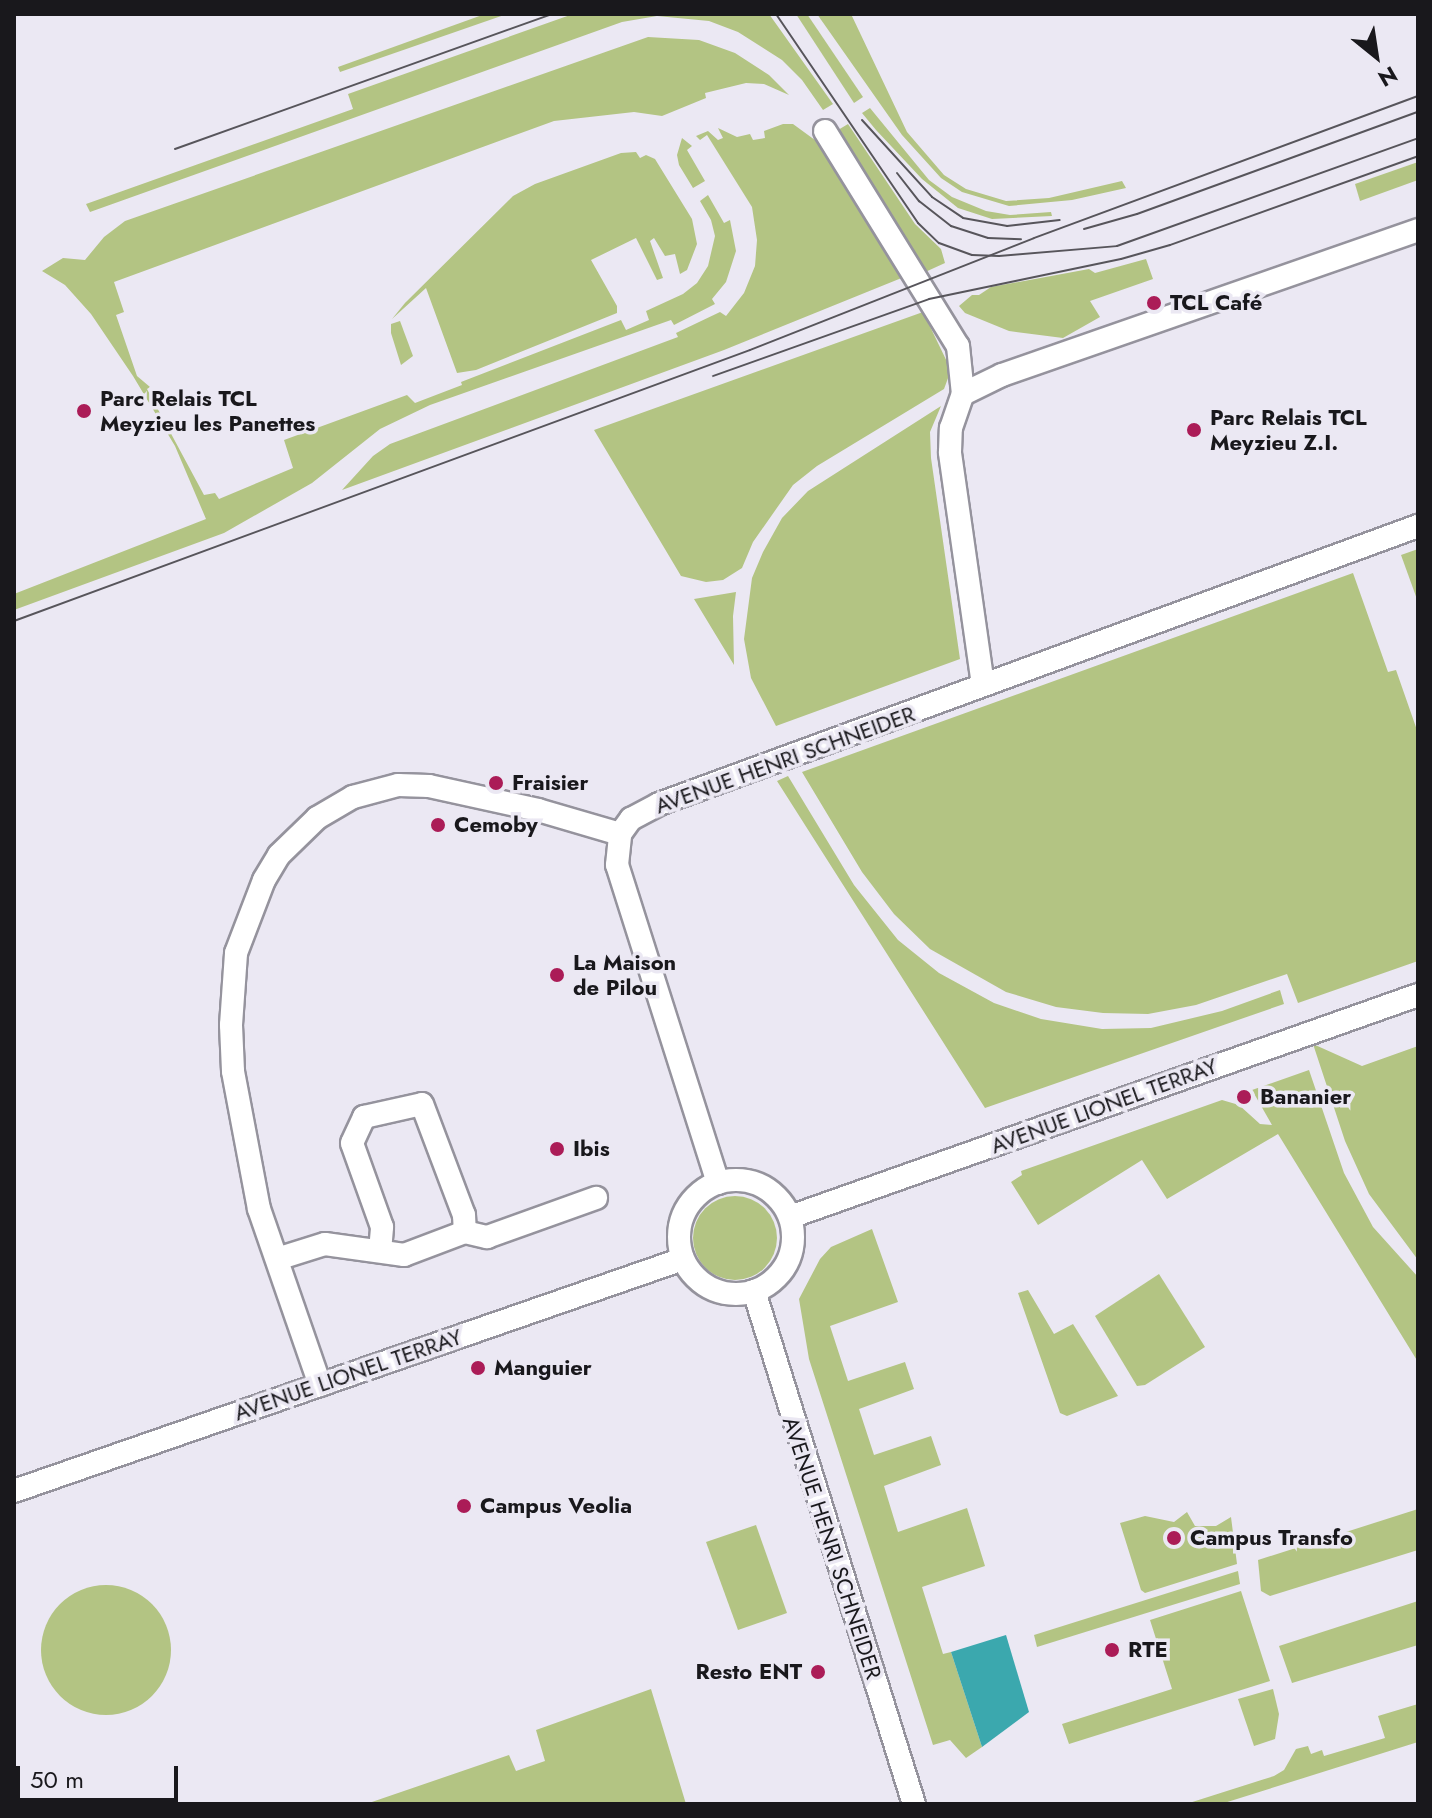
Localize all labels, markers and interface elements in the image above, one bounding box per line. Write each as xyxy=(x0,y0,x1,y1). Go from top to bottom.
north arrow xyxy=(1336,16,1416,96)
text: N xyxy=(1372,59,1404,95)
place label: TCL Café xyxy=(1170,290,1262,316)
marker: TCL Café xyxy=(1145,294,1163,312)
place label: Parc Relais TCL Meyzieu les Panettes xyxy=(100,385,315,436)
marker: Parc Relais TCL Meyzieu les Panettes xyxy=(75,402,93,420)
place label: Parc Relais TCL Meyzieu Z.I. xyxy=(1210,404,1367,456)
marker: Parc Relais TCL Meyzieu Z.I. xyxy=(1185,421,1203,439)
street label: AVENUE HENRI SCHNEIDER xyxy=(652,701,918,819)
place label: Fraisier xyxy=(512,770,588,796)
marker: Fraisier xyxy=(487,774,505,792)
place label: Cemoby xyxy=(454,812,538,838)
marker: Cemoby xyxy=(429,816,447,834)
place label: La Maison de Pilou xyxy=(573,949,676,1000)
marker: La Maison de Pilou xyxy=(548,966,566,984)
street label: AVENUE LIONEL TERRAY xyxy=(987,1053,1221,1159)
place label: Bananier xyxy=(1260,1084,1351,1110)
marker: Bananier xyxy=(1235,1088,1253,1106)
place label: Ibis xyxy=(573,1136,610,1162)
marker: Ibis xyxy=(548,1140,566,1158)
street label: AVENUE LIONEL TERRAY xyxy=(231,1324,465,1426)
place label: Manguier xyxy=(494,1355,592,1381)
marker: Manguier xyxy=(469,1359,487,1377)
street label: AVENUE HENRI SCHNEIDER xyxy=(777,1413,887,1683)
place label: Campus Veolia xyxy=(480,1493,632,1519)
marker: Campus Veolia xyxy=(455,1497,473,1515)
place label: Campus Transfo xyxy=(1190,1525,1353,1551)
marker: Campus Transfo xyxy=(1165,1529,1183,1547)
place label: RTE xyxy=(1128,1637,1168,1663)
marker: RTE xyxy=(1103,1641,1121,1659)
place label: Resto ENT xyxy=(695,1659,802,1685)
marker: Resto ENT xyxy=(809,1663,827,1681)
scale bar xyxy=(20,1750,182,1800)
text: 50 m xyxy=(30,1762,84,1797)

